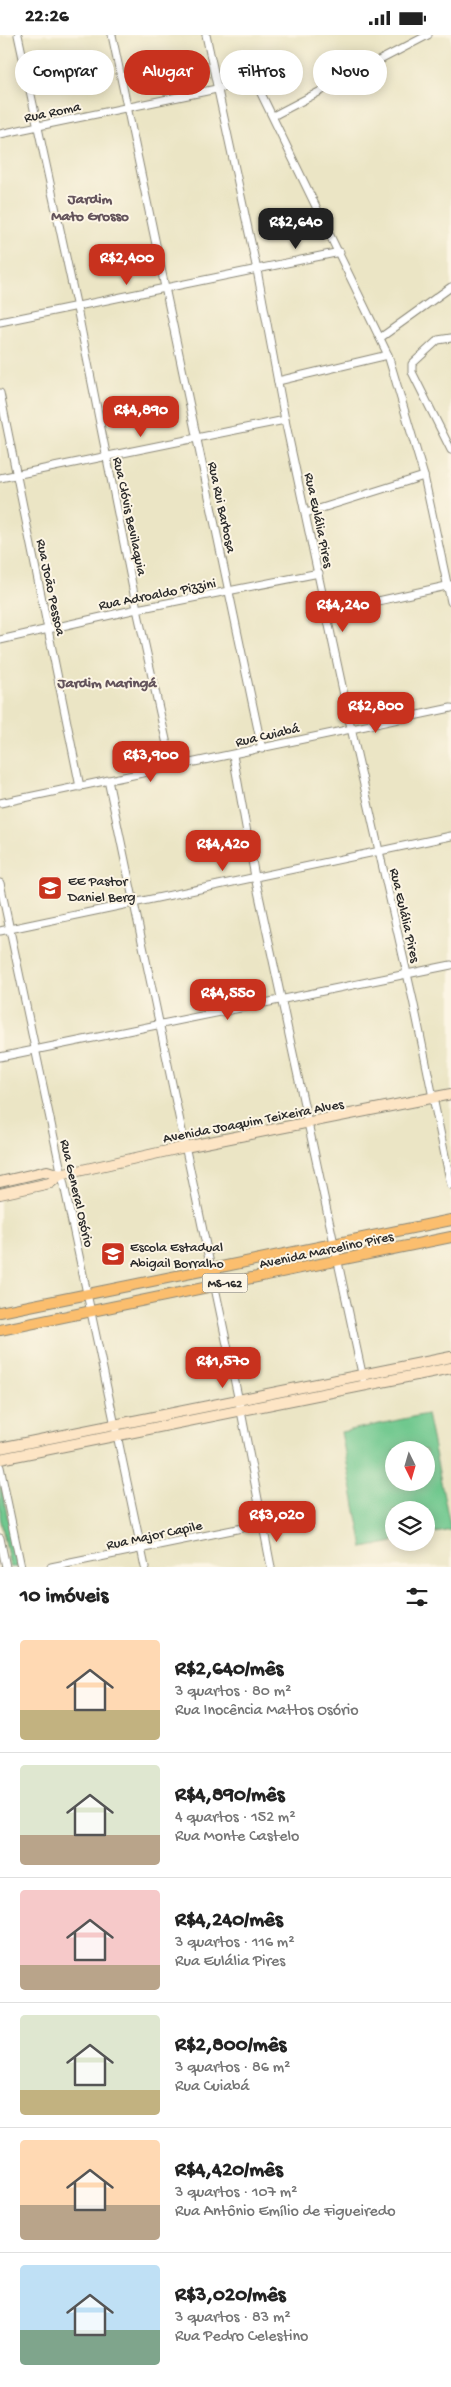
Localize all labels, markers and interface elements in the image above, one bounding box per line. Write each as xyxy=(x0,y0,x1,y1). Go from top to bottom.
text: 22:26 xyxy=(25,6,69,29)
chip: Comprar xyxy=(15,50,114,95)
chip: Alugar xyxy=(124,50,210,95)
chip: Filtros xyxy=(220,50,303,95)
chip: Novo xyxy=(313,50,387,95)
street label: Rua Roma xyxy=(23,99,84,128)
district label: Jardim Mato Grosso xyxy=(51,191,129,226)
pin: R$2,640 xyxy=(250,207,342,250)
text: R$2,640 xyxy=(269,214,323,233)
pin: R$2,400 xyxy=(81,243,173,286)
text: R$2,400 xyxy=(100,250,154,269)
pin: R$4,890 xyxy=(95,395,187,438)
text: R$4,890 xyxy=(114,402,168,421)
street label: Rua Clóvis Bevilaquia xyxy=(108,456,150,579)
street label: Rua Rui Barbosa xyxy=(203,460,239,556)
street label: Rua Eulália Pires xyxy=(299,472,336,570)
street label: Rua João Pessoa xyxy=(31,538,68,639)
street label: Rua Adroaldo Pizzini xyxy=(97,576,218,615)
pin: R$4,240 xyxy=(297,591,389,633)
text: R$4,240 xyxy=(317,597,369,616)
district label: Jardim Maringá xyxy=(56,675,157,693)
pin: R$2,800 xyxy=(330,691,422,734)
text: R$2,800 xyxy=(348,698,404,717)
street label: Rua Cuiabá xyxy=(234,721,302,752)
pin: R$3,900 xyxy=(105,741,197,783)
text: R$3,900 xyxy=(123,747,179,766)
pin: R$4,420 xyxy=(177,829,269,872)
text: R$4,420 xyxy=(197,836,249,855)
street label: Rua Eulália Pires xyxy=(384,867,423,965)
place label: EE Pastor Daniel Berg xyxy=(67,874,136,907)
school or university icon: EE Pastor Daniel Berg xyxy=(37,875,63,901)
pin: R$4,550 xyxy=(182,979,274,1021)
text: R$4,550 xyxy=(201,985,255,1004)
street label: Avenida Joaquim Teixeira Alves xyxy=(162,1096,346,1148)
street label: Rua General Osório xyxy=(55,1138,96,1249)
street label: Avenida Marcelino Pires xyxy=(258,1229,396,1274)
place label: Escola Estadual Abigail Borralho xyxy=(130,1240,224,1273)
school or university icon: Escola Estadual Abigail Borralho xyxy=(100,1241,126,1267)
road number: MS-162 xyxy=(202,1273,248,1293)
pin: R$1,570 xyxy=(177,1347,269,1389)
text: R$1,570 xyxy=(197,1353,249,1372)
north arrow xyxy=(385,1441,435,1491)
map controls xyxy=(385,1441,435,1551)
pin: R$3,020 xyxy=(231,1501,323,1543)
button: layers xyxy=(385,1501,435,1551)
text: R$3,020 xyxy=(250,1507,304,1526)
street label: Rua Major Capile xyxy=(105,1518,205,1555)
icon: filters xyxy=(403,1583,431,1611)
text: 10 imóveis xyxy=(20,1585,108,1610)
text: R$2,640/mês xyxy=(175,1658,283,1683)
icon: home xyxy=(60,1660,120,1720)
text: 3 quartos · 80 m² xyxy=(175,1683,291,1702)
text: Rua Inocência Mattos Osório xyxy=(175,1702,358,1721)
text: R$4,890/mês xyxy=(175,1784,284,1809)
icon: home xyxy=(60,1785,120,1845)
text: 4 quartos · 152 m² xyxy=(175,1809,296,1828)
text: Rua Monte Castelo xyxy=(175,1828,299,1847)
text: R$4,240/mês xyxy=(175,1909,283,1934)
icon: home xyxy=(60,1910,120,1970)
text: 3 quartos · 116 m² xyxy=(175,1934,295,1953)
text: Rua Eulália Pires xyxy=(175,1953,285,1972)
text: R$2,800/mês xyxy=(175,2034,286,2059)
icon: home xyxy=(60,2035,120,2095)
text: 3 quartos · 86 m² xyxy=(175,2059,290,2078)
text: Rua Cuiabá xyxy=(175,2078,249,2097)
text: R$4,420/mês xyxy=(175,2159,283,2184)
icon: home xyxy=(60,2160,120,2220)
text: 3 quartos · 107 m² xyxy=(175,2184,297,2203)
text: Rua Antônio Emílio de Figueiredo xyxy=(175,2203,396,2222)
text: R$3,020/mês xyxy=(175,2284,286,2309)
icon: home xyxy=(60,2285,120,2345)
text: 3 quartos · 83 m² xyxy=(175,2309,291,2328)
text: Rua Pedro Celestino xyxy=(175,2328,308,2347)

